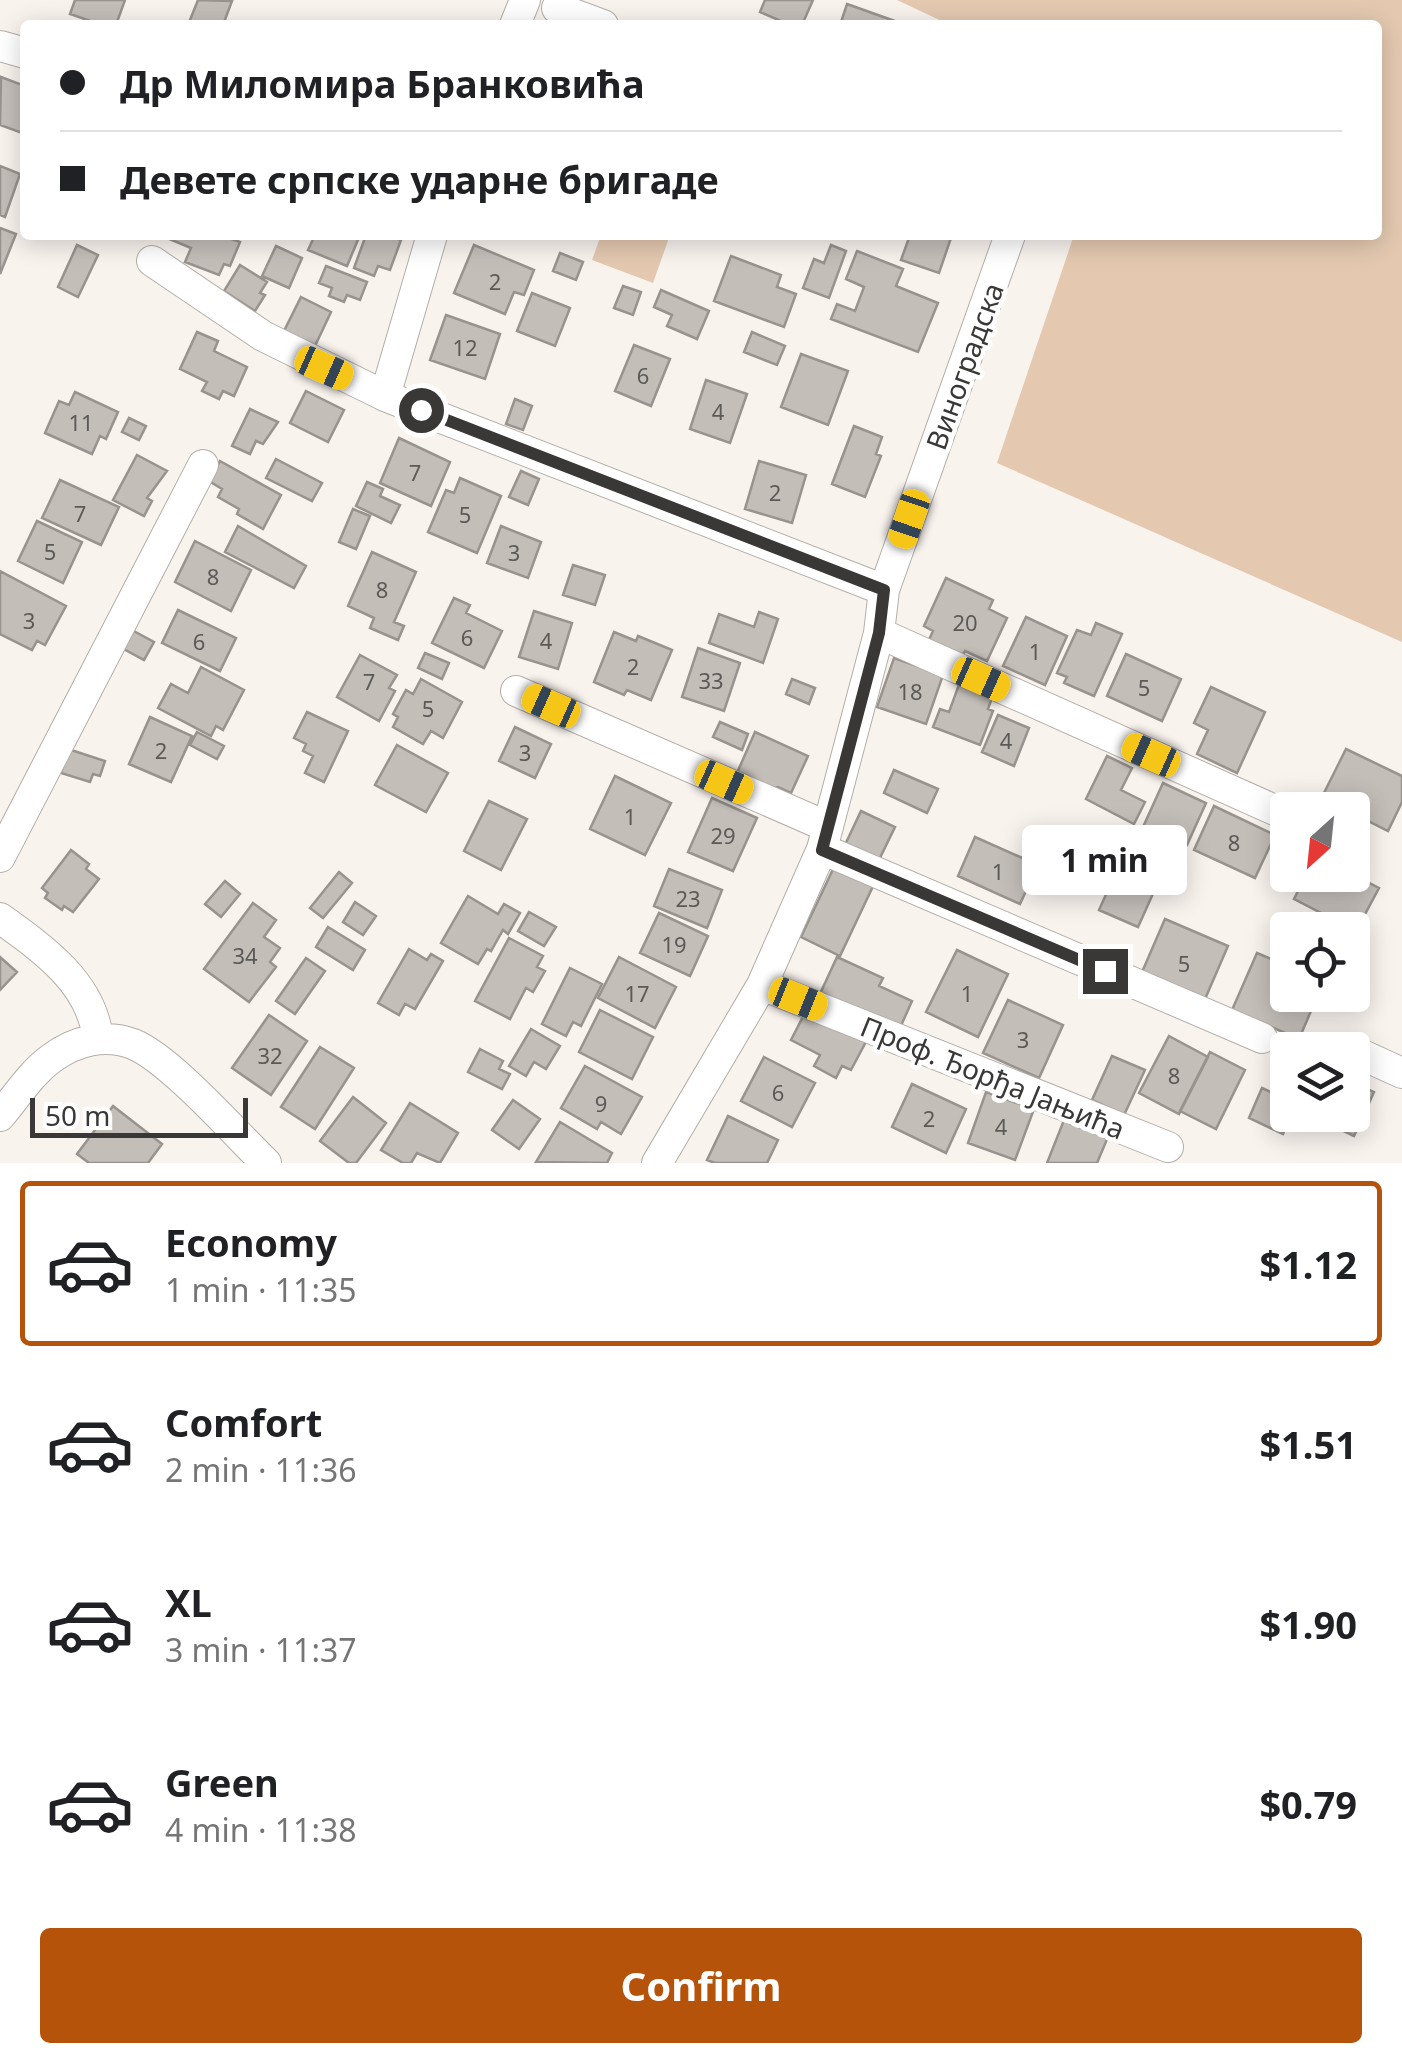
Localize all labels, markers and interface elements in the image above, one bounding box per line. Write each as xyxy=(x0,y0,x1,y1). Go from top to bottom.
text: Др Миломира Бранковића xyxy=(120,57,645,109)
text: Девете српске ударне бригаде xyxy=(120,153,719,205)
house number: 2 xyxy=(489,266,501,296)
street label: Виноградска xyxy=(916,277,1012,455)
house number: 12 xyxy=(452,332,478,362)
car xyxy=(290,342,358,394)
house number: 6 xyxy=(637,360,649,390)
route start xyxy=(399,388,444,433)
house number: 4 xyxy=(712,396,725,426)
house number: 11 xyxy=(68,407,94,437)
house number: 7 xyxy=(409,457,421,487)
house number: 2 xyxy=(769,477,781,507)
car xyxy=(885,486,933,552)
house number: 7 xyxy=(74,498,86,528)
house number: 5 xyxy=(459,499,471,529)
house number: 5 xyxy=(44,536,56,566)
house number: 3 xyxy=(508,537,520,567)
house number: 8 xyxy=(207,561,219,591)
house number: 8 xyxy=(376,574,388,604)
house number: 3 xyxy=(23,605,35,635)
house number: 20 xyxy=(952,607,978,637)
house number: 6 xyxy=(461,622,473,652)
house number: 4 xyxy=(540,625,553,655)
house number: 6 xyxy=(193,626,205,656)
house number: 1 xyxy=(1029,636,1041,666)
house number: 2 xyxy=(627,651,639,681)
car xyxy=(947,653,1015,705)
house number: 33 xyxy=(698,665,724,695)
house number: 7 xyxy=(363,666,375,696)
house number: 5 xyxy=(1138,672,1150,702)
house number: 18 xyxy=(897,676,923,706)
car xyxy=(517,680,585,732)
house number: 5 xyxy=(422,693,434,723)
house number: 4 xyxy=(1000,725,1013,755)
car xyxy=(1117,729,1185,781)
house number: 2 xyxy=(155,735,167,765)
house number: 3 xyxy=(519,737,531,767)
car xyxy=(690,756,758,808)
north arrow xyxy=(1270,792,1370,892)
map controls xyxy=(1270,792,1370,1132)
house number: 1 xyxy=(624,801,636,831)
house number: 29 xyxy=(710,820,736,850)
callout: 1 min xyxy=(1022,826,1188,896)
house number: 8 xyxy=(1228,827,1240,857)
text: 1 min xyxy=(1060,838,1149,881)
house number: 1 xyxy=(992,856,1004,886)
house number: 23 xyxy=(675,883,701,913)
button: locate xyxy=(1270,912,1370,1012)
house number: 19 xyxy=(661,929,687,959)
house number: 34 xyxy=(232,940,258,970)
house number: 5 xyxy=(1178,948,1190,978)
route end xyxy=(1083,949,1128,994)
car xyxy=(765,974,831,1024)
house number: 17 xyxy=(624,978,650,1008)
house number: 1 xyxy=(961,978,973,1008)
street label: Проф. Ђорђа Јањића xyxy=(855,1007,1131,1147)
house number: 3 xyxy=(1017,1024,1029,1054)
button: layers xyxy=(1270,1032,1370,1132)
house number: 32 xyxy=(257,1040,283,1070)
house number: 8 xyxy=(1168,1060,1180,1090)
house number: 6 xyxy=(772,1077,784,1107)
house number: 9 xyxy=(595,1088,607,1118)
scale bar xyxy=(30,1093,248,1138)
text: 50 m xyxy=(45,1096,111,1134)
house number: 2 xyxy=(923,1103,935,1133)
house number: 4 xyxy=(995,1111,1008,1141)
text: Economy xyxy=(165,1216,337,1268)
icon: car xyxy=(45,1219,135,1309)
text: $1.12 xyxy=(1259,1238,1357,1290)
text: 1 min · 11:35 xyxy=(165,1268,357,1311)
text: Comfort xyxy=(165,1396,322,1448)
icon: car xyxy=(45,1399,135,1489)
text: $1.51 xyxy=(1259,1418,1357,1470)
text: 2 min · 11:36 xyxy=(165,1448,357,1491)
text: XL xyxy=(165,1576,212,1628)
icon: car xyxy=(45,1579,135,1669)
text: $1.90 xyxy=(1259,1598,1357,1650)
text: 3 min · 11:37 xyxy=(165,1628,357,1671)
text: Green xyxy=(165,1756,279,1808)
icon: car xyxy=(45,1759,135,1849)
text: $0.79 xyxy=(1259,1778,1357,1830)
text: 4 min · 11:38 xyxy=(165,1808,357,1851)
button: Confirm xyxy=(40,1928,1362,2043)

